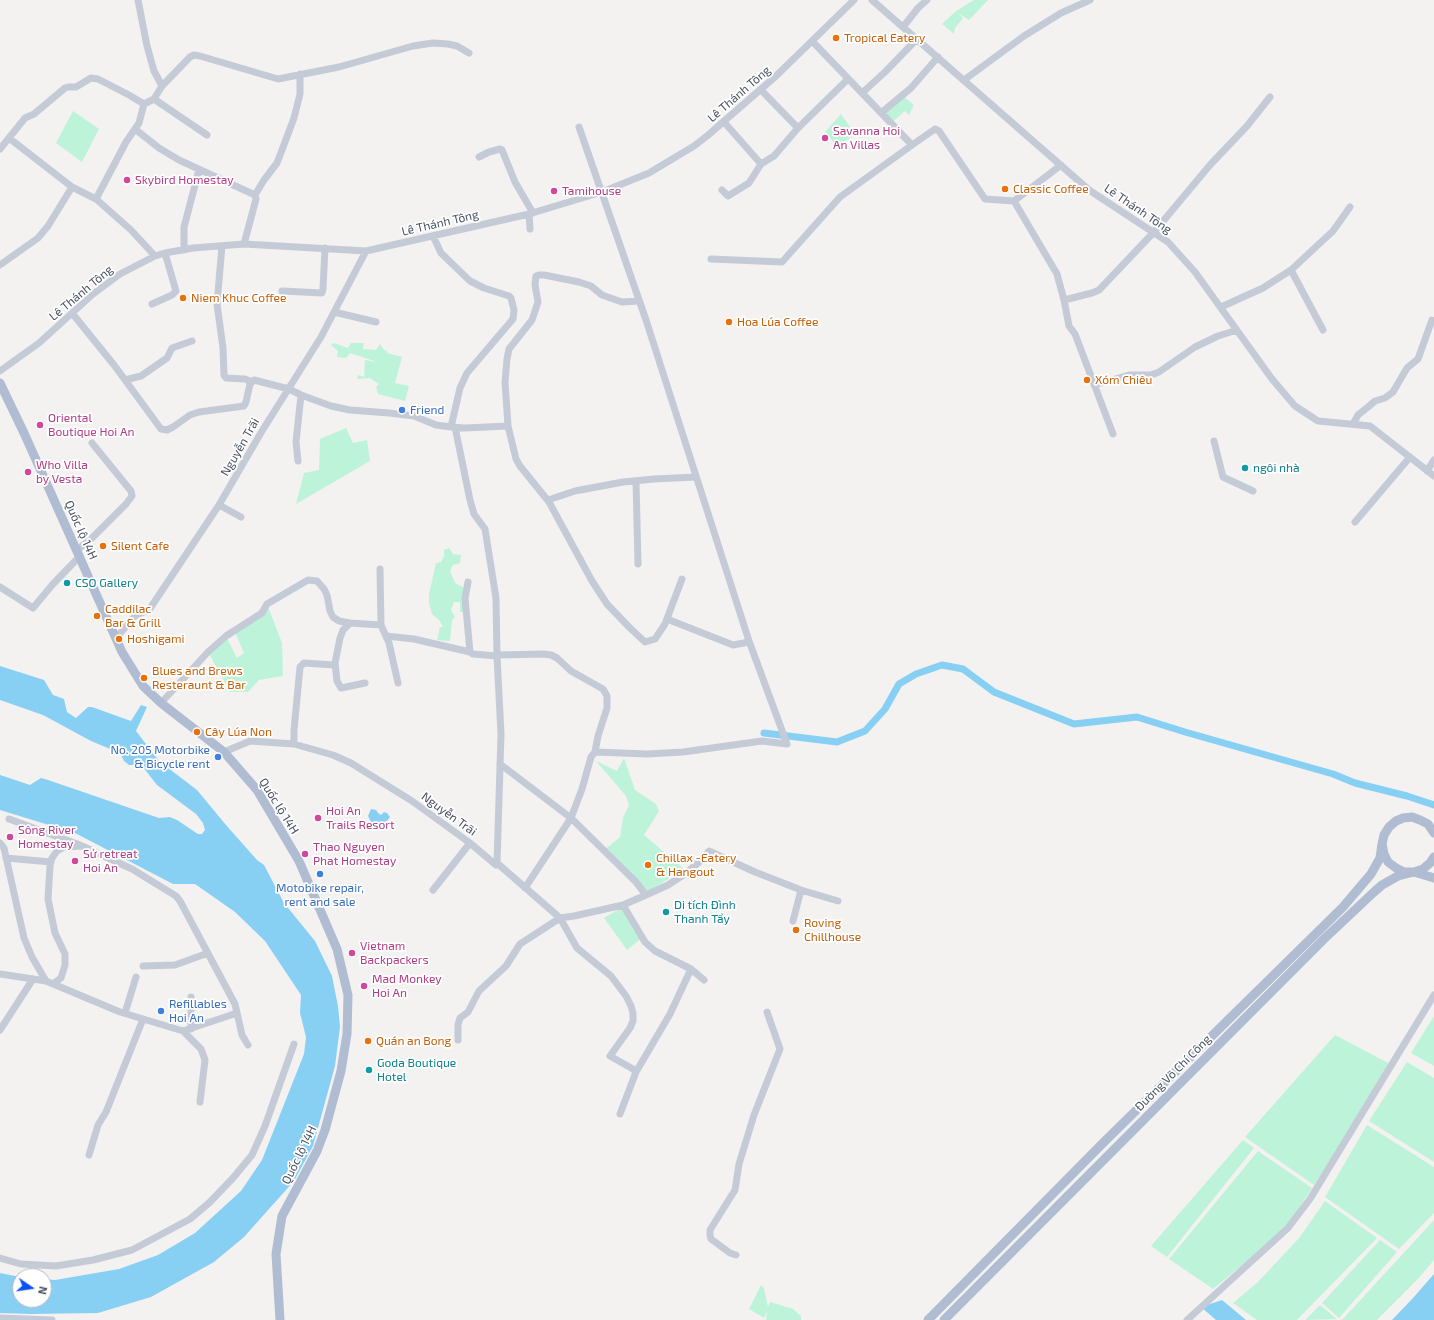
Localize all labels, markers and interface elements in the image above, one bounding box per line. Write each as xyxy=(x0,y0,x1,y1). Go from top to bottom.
place label: Tropical Eatery xyxy=(844,31,925,45)
marker: Tropical Eatery xyxy=(831,33,841,43)
street label: Lê Thánh Tông xyxy=(705,63,773,125)
place label: Savanna Hoi An Villas xyxy=(833,124,900,152)
marker: Savanna Hoi An Villas xyxy=(820,133,830,143)
place label: Skybird Homestay xyxy=(135,173,234,187)
marker: Skybird Homestay xyxy=(122,175,132,185)
street label: Lê Thánh Tông xyxy=(1101,181,1175,237)
place label: Classic Coffee xyxy=(1013,182,1089,196)
place label: Tamihouse xyxy=(562,184,621,198)
marker: Classic Coffee xyxy=(1000,184,1010,194)
marker: Tamihouse xyxy=(549,186,559,196)
street label: Lê Thánh Tông xyxy=(400,207,480,239)
street label: Lê Thánh Tông xyxy=(46,262,116,324)
place label: Niem Khuc Coffee xyxy=(191,291,286,305)
marker: Niem Khuc Coffee xyxy=(178,293,188,303)
place label: Hoa Lúa Coffee xyxy=(737,315,818,329)
marker: Hoa Lúa Coffee xyxy=(724,317,734,327)
place label: Xóm Chiêu xyxy=(1095,373,1152,387)
marker: Xóm Chiêu xyxy=(1082,375,1092,385)
place label: Friend xyxy=(410,403,444,417)
marker: Friend xyxy=(397,405,407,415)
place label: Oriental Boutique Hoi An xyxy=(48,411,134,439)
street label: Nguyễn Trãi xyxy=(218,415,262,479)
marker: Oriental Boutique Hoi An xyxy=(35,420,45,430)
place label: Who Villa by Vesta xyxy=(36,458,88,486)
place label: ngôi nhà xyxy=(1253,461,1300,475)
marker: ngôi nhà xyxy=(1240,463,1250,473)
marker: Who Villa by Vesta xyxy=(23,467,33,477)
street label: Quốc lộ 14H xyxy=(62,498,100,562)
place label: Silent Cafe xyxy=(111,539,169,553)
marker: Silent Cafe xyxy=(98,541,108,551)
place label: CSO Gallery xyxy=(75,576,138,590)
marker: CSO Gallery xyxy=(62,578,72,588)
place label: Caddilac Bar & Grill xyxy=(105,602,161,630)
marker: Caddilac Bar & Grill xyxy=(92,611,102,621)
place label: Hoshigami xyxy=(127,632,185,646)
marker: Hoshigami xyxy=(114,634,124,644)
place label: Blues and Brews Resteraunt & Bar xyxy=(152,664,246,692)
marker: Blues and Brews Resteraunt & Bar xyxy=(139,673,149,683)
place label: Cây Lúa Non xyxy=(205,725,272,739)
marker: Cây Lúa Non xyxy=(192,727,202,737)
place label: No. 205 Motorbike & Bicycle rent xyxy=(110,743,210,771)
marker: No. 205 Motorbike & Bicycle rent xyxy=(213,752,223,762)
street label: Quốc lộ 14H xyxy=(256,775,302,837)
street label: Nguyễn Trãi xyxy=(419,789,479,839)
place label: Hoi An Trails Resort xyxy=(326,804,395,832)
marker: Hoi An Trails Resort xyxy=(313,813,323,823)
place label: Sông River Homestay xyxy=(18,823,76,851)
marker: Sông River Homestay xyxy=(5,832,15,842)
place label: Thao Nguyen Phat Homestay xyxy=(313,840,396,868)
place label: Sử retreat Hoi An xyxy=(83,847,137,875)
marker: Thao Nguyen Phat Homestay xyxy=(300,849,310,859)
place label: Chillax -Eatery & Hangout xyxy=(656,851,736,879)
marker: Sử retreat Hoi An xyxy=(70,856,80,866)
marker: Chillax -Eatery & Hangout xyxy=(643,860,653,870)
marker: Motobike repair, rent and sale xyxy=(315,869,325,879)
place label: Motobike repair, rent and sale xyxy=(276,881,364,909)
place label: Di tích Đình Thanh Tẩy xyxy=(674,898,736,926)
marker: Di tích Đình Thanh Tẩy xyxy=(661,907,671,917)
place label: Roving Chillhouse xyxy=(804,916,861,944)
marker: Roving Chillhouse xyxy=(791,925,801,935)
place label: Vietnam Backpackers xyxy=(360,939,429,967)
marker: Vietnam Backpackers xyxy=(347,948,357,958)
place label: Mad Monkey Hoi An xyxy=(372,972,442,1000)
marker: Mad Monkey Hoi An xyxy=(359,981,369,991)
place label: Refillables Hoi An xyxy=(169,997,227,1025)
marker: Refillables Hoi An xyxy=(156,1006,166,1016)
street label: Đường Võ Chí Công xyxy=(1132,1032,1214,1114)
place label: Quán an Bong xyxy=(376,1034,451,1048)
marker: Quán an Bong xyxy=(363,1036,373,1046)
place label: Goda Boutique Hotel xyxy=(377,1056,456,1084)
marker: Goda Boutique Hotel xyxy=(364,1065,374,1075)
street label: Quốc lộ 14H xyxy=(279,1123,319,1187)
north arrow xyxy=(12,1268,52,1308)
text: N xyxy=(36,1285,50,1296)

